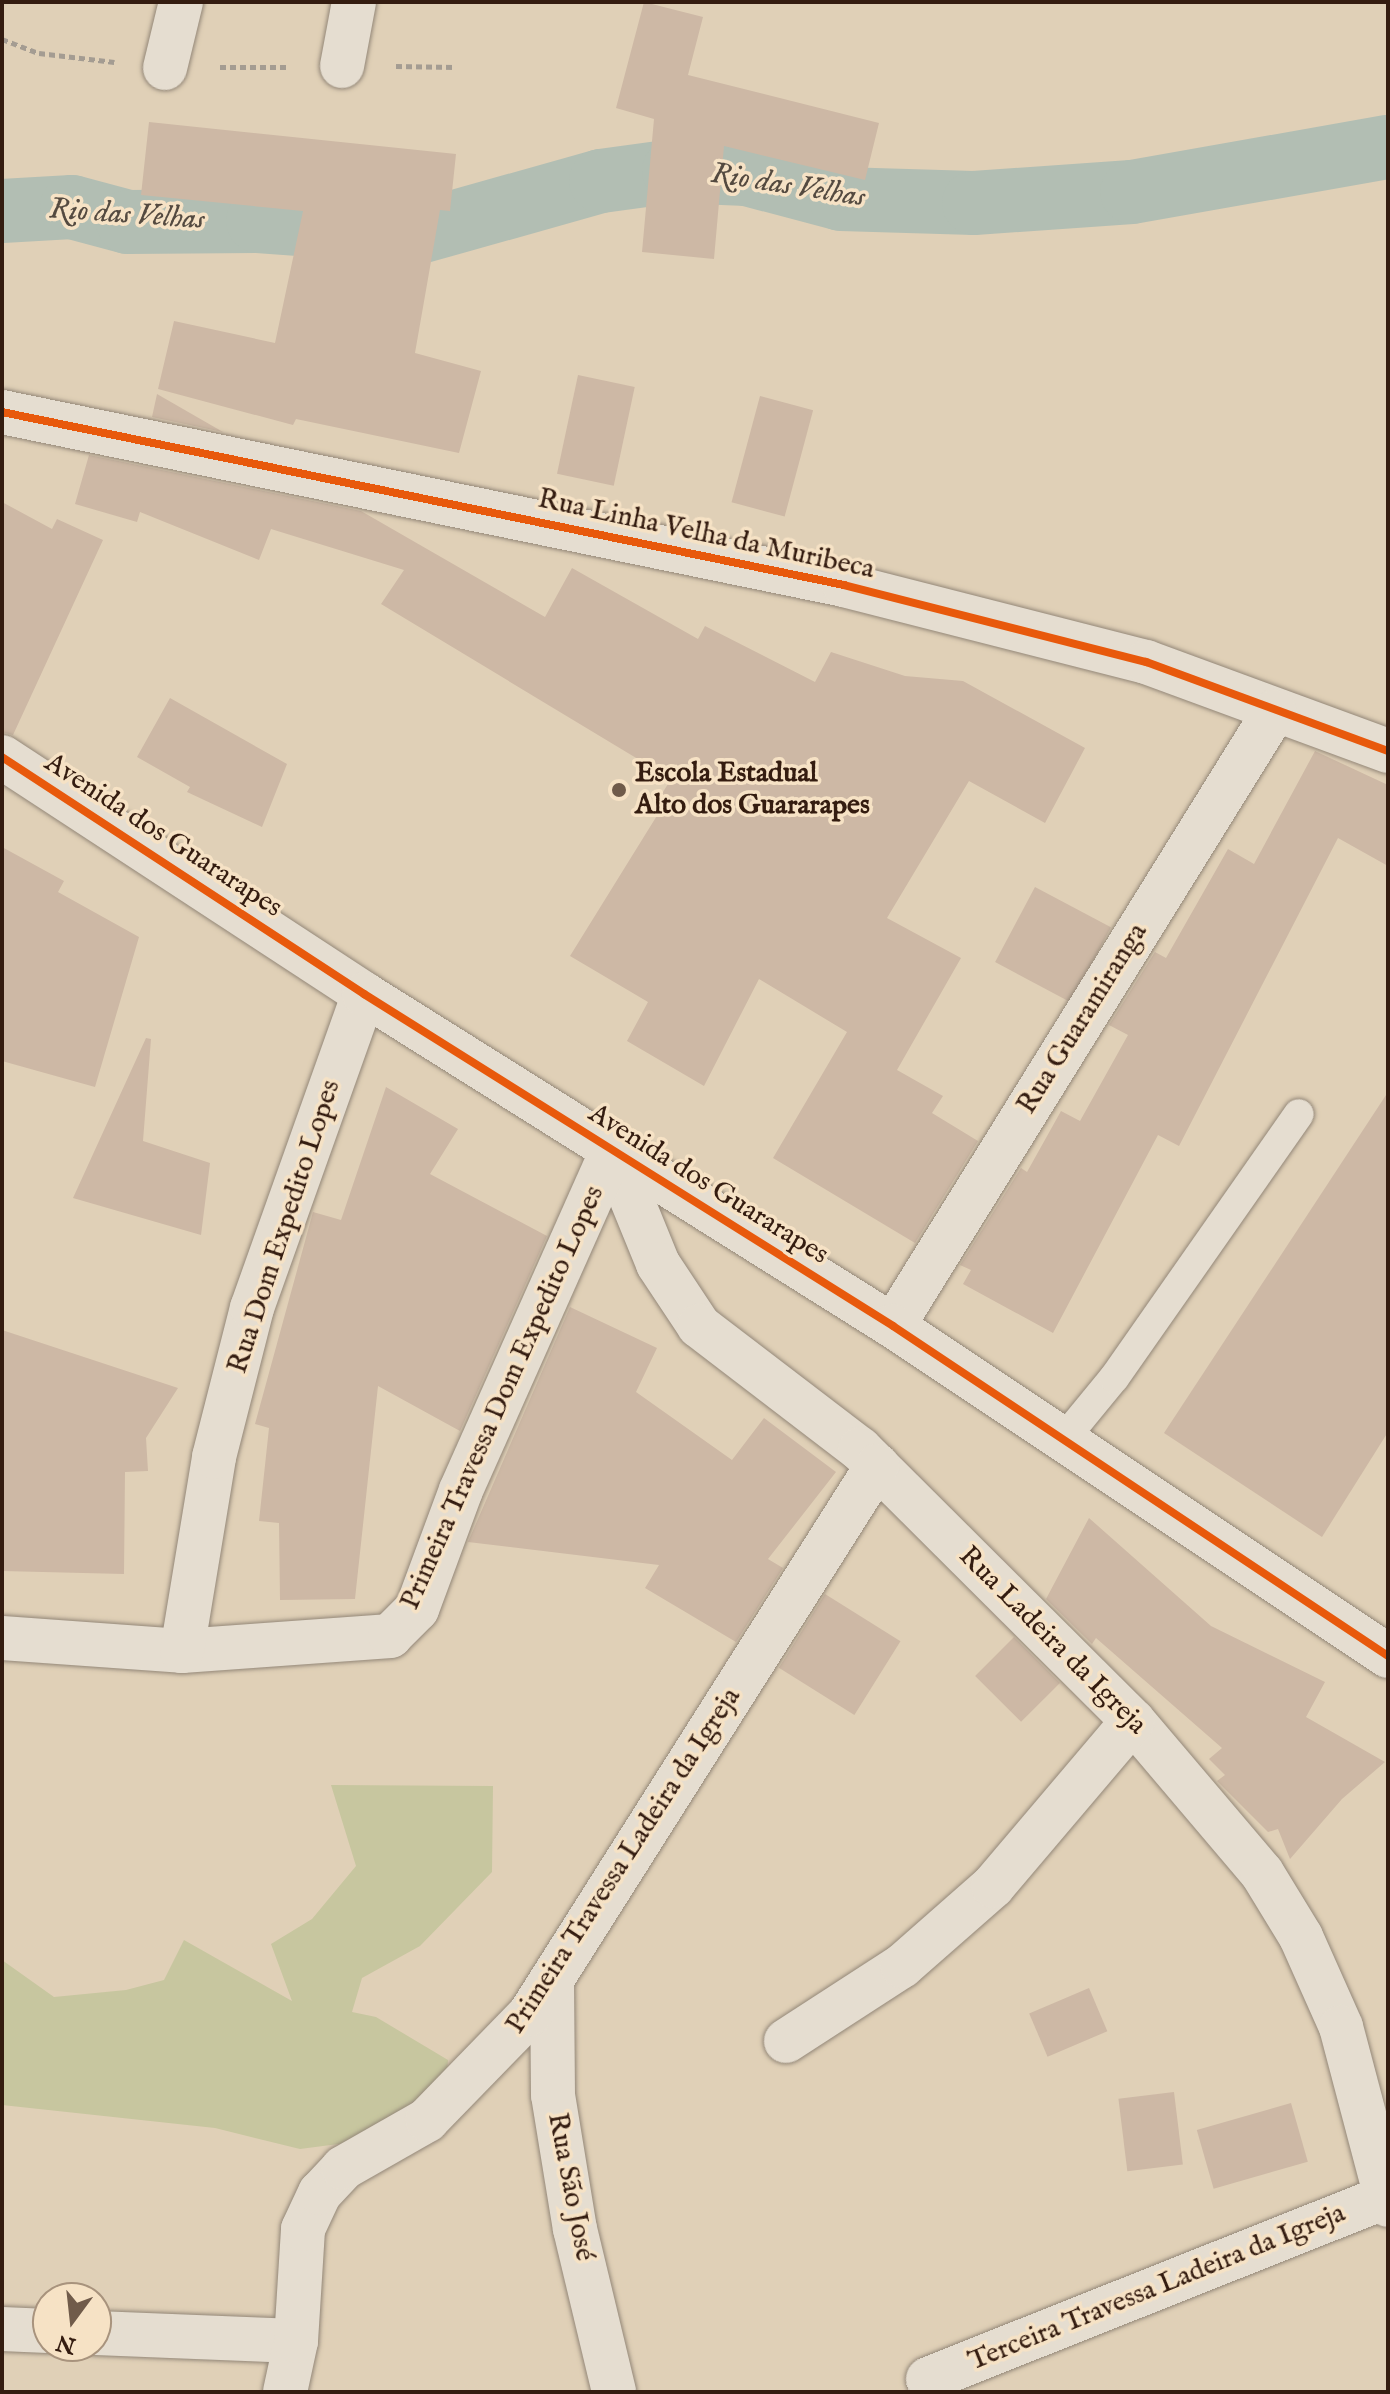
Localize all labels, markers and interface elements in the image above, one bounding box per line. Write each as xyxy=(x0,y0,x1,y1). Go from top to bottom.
water label: Rio das Velhas xyxy=(708,156,868,216)
water label: Rio das Velhas xyxy=(48,192,206,238)
street label: Rua Linha Velha da Muribeca xyxy=(535,483,877,587)
street label: Avenida dos Guararapes xyxy=(38,747,288,925)
place label: Escola Estadual Alto dos Guararapes xyxy=(635,757,870,823)
marker: Escola Estadual Alto dos Guararapes xyxy=(610,781,628,799)
street label: Rua Guaramiranga xyxy=(1011,917,1155,1121)
street label: Rua Dom Expedito Lopes xyxy=(222,1076,348,1378)
street label: Avenida dos Guararapes xyxy=(582,1098,834,1272)
street label: Primeira Travessa Dom Expedito Lopes xyxy=(394,1181,612,1615)
street label: Rua Ladeira da Igreja xyxy=(951,1540,1153,1742)
street label: Primeira Travessa Ladeira da Igreja xyxy=(499,1682,749,2040)
street label: Rua São José xyxy=(539,2110,601,2264)
street label: Terceira Travessa Ladeira da Igreja xyxy=(964,2197,1350,2379)
north arrow xyxy=(32,2282,112,2362)
text: N xyxy=(53,2327,79,2359)

